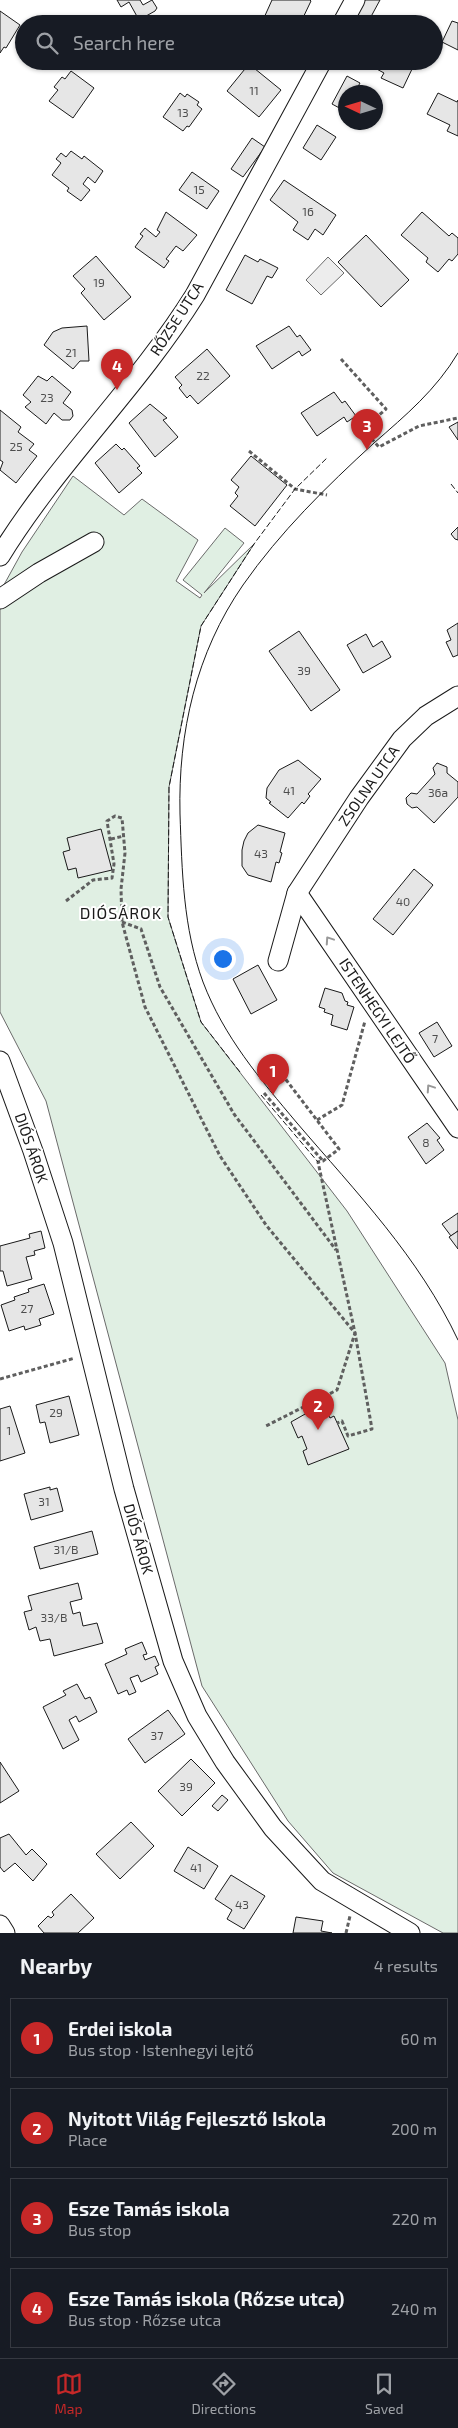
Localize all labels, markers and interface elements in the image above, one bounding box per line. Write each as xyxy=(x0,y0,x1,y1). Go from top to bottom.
search box xyxy=(15,15,443,70)
icon: search xyxy=(33,29,61,57)
text: Search here xyxy=(73,31,175,54)
house number: 11 xyxy=(249,83,259,97)
north arrow xyxy=(338,85,383,130)
house number: 13 xyxy=(177,105,189,119)
house number: 15 xyxy=(193,182,205,196)
house number: 16 xyxy=(302,204,314,218)
house number: 19 xyxy=(93,275,105,289)
street label: RŐZSE UTCA xyxy=(146,278,207,359)
house number: 21 xyxy=(65,345,77,359)
pin: 4 xyxy=(101,349,133,390)
house number: 22 xyxy=(196,368,210,382)
house number: 23 xyxy=(40,390,54,404)
pin: 3 xyxy=(351,409,383,450)
house number: 25 xyxy=(9,439,23,453)
house number: 39 xyxy=(297,663,311,677)
street label: ZSOLNA UTCA xyxy=(334,741,403,829)
house number: 41 xyxy=(283,783,295,797)
house number: 36a xyxy=(428,785,448,799)
house number: 43 xyxy=(254,846,268,860)
house number: 40 xyxy=(396,894,410,908)
district label: DIÓSÁROK xyxy=(80,903,162,922)
one-way arrow xyxy=(326,936,335,945)
your location xyxy=(210,946,236,972)
street label: ISTENHEGYI LEJTŐ xyxy=(336,954,420,1067)
house number: 7 xyxy=(432,1031,438,1045)
pin: 1 xyxy=(257,1054,289,1095)
one-way arrow xyxy=(427,1084,436,1094)
street label: DIÓS ÁROK xyxy=(12,1110,52,1185)
house number: 8 xyxy=(422,1135,430,1149)
house number: 27 xyxy=(21,1301,33,1315)
pin: 2 xyxy=(302,1389,334,1430)
house number: 29 xyxy=(49,1405,63,1419)
house number: 1 xyxy=(7,1423,11,1437)
house number: 31 xyxy=(38,1494,50,1508)
street label: DIÓS ÁROK xyxy=(120,1501,158,1576)
house number: 31/B xyxy=(53,1542,79,1556)
house number: 33/B xyxy=(41,1610,68,1624)
house number: 37 xyxy=(151,1728,163,1742)
house number: 39 xyxy=(179,1779,193,1793)
house number: 41 xyxy=(190,1860,202,1874)
house number: 43 xyxy=(235,1897,249,1911)
text: Nearby xyxy=(20,1953,92,1978)
text: 4 results xyxy=(374,1956,438,1975)
text: Erdei iskola xyxy=(68,2017,172,2040)
text: 1 xyxy=(34,2029,40,2048)
text: 60 m xyxy=(401,2029,437,2048)
text: Bus stop · Istenhegyi lejtő xyxy=(68,2040,254,2059)
text: Nyitott Világ Fejlesztő Iskola xyxy=(68,2107,326,2130)
text: 2 xyxy=(32,2119,42,2138)
text: 200 m xyxy=(391,2119,437,2138)
text: Place xyxy=(68,2130,107,2149)
text: Esze Tamás iskola xyxy=(68,2197,230,2220)
text: 3 xyxy=(32,2209,42,2228)
text: 220 m xyxy=(392,2209,437,2228)
text: Bus stop xyxy=(68,2220,131,2239)
text: Esze Tamás iskola (Rőzse utca) xyxy=(68,2287,345,2310)
text: 4 xyxy=(32,2299,42,2318)
text: 240 m xyxy=(391,2299,437,2318)
text: Bus stop · Rőzse utca xyxy=(68,2310,221,2329)
tab: Map xyxy=(54,2370,83,2417)
tab: Directions xyxy=(192,2370,256,2417)
tab: Saved xyxy=(365,2370,404,2417)

